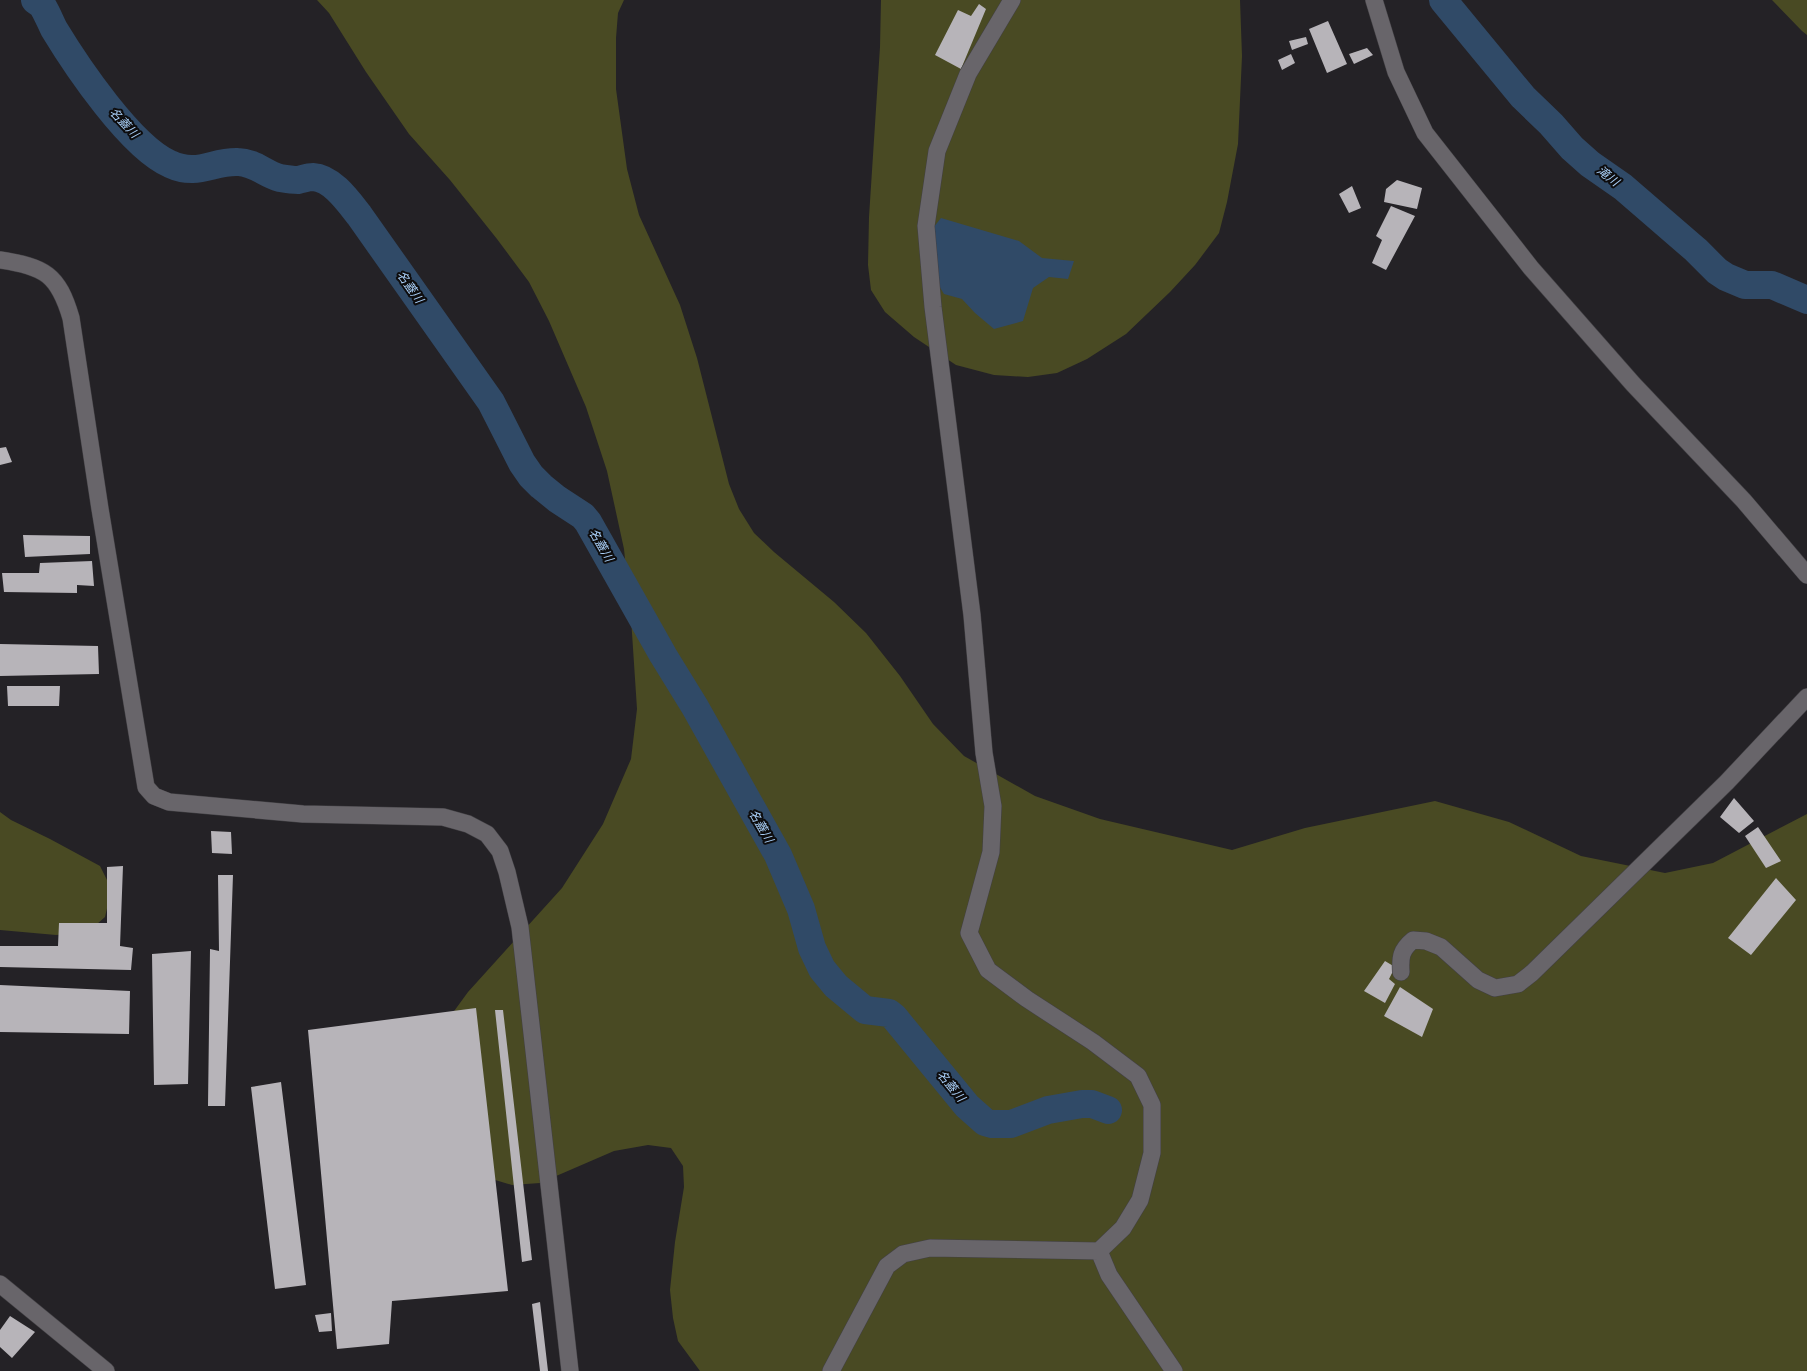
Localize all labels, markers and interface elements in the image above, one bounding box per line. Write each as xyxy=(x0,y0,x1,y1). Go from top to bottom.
water label: 名蓋川 xyxy=(107,105,143,142)
water label: 滝川 xyxy=(1594,163,1623,190)
water label: 名蓋川 xyxy=(394,268,427,307)
water label: 名蓋川 xyxy=(586,526,617,566)
water label: 名蓋川 xyxy=(746,807,777,847)
water label: 名蓋川 xyxy=(934,1068,969,1106)

